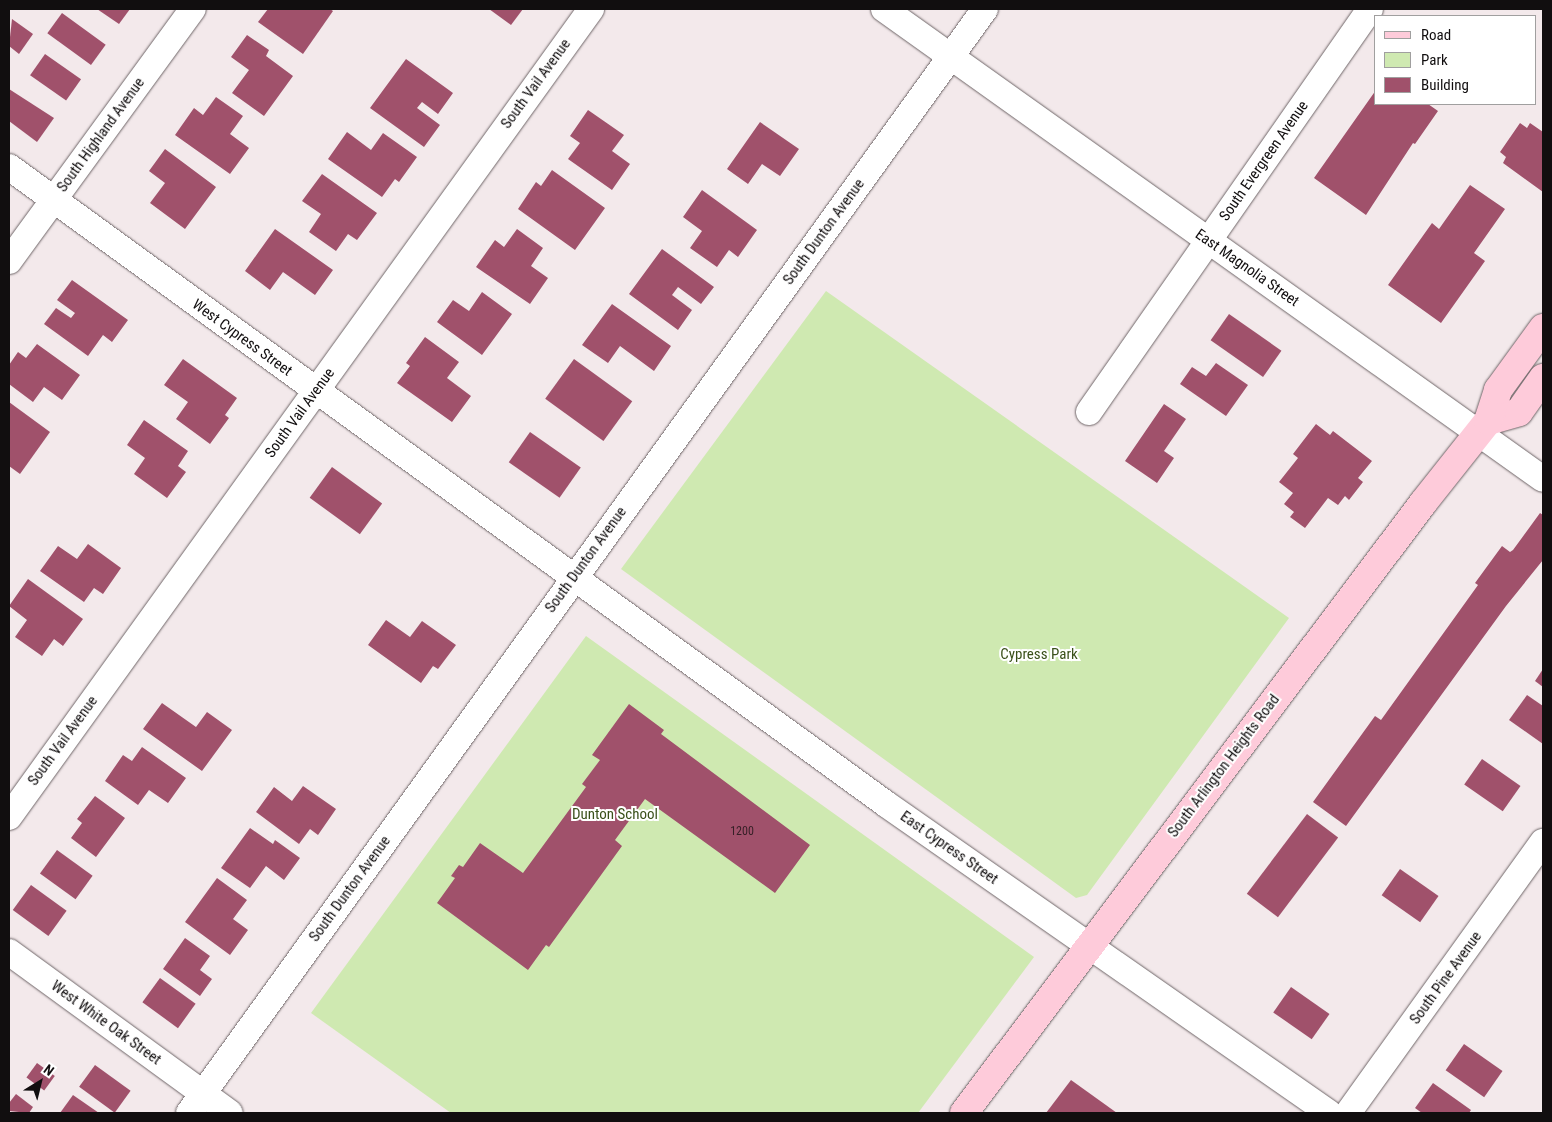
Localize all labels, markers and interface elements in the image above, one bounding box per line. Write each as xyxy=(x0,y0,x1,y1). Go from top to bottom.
legend xyxy=(1374,15,1537,105)
text: Road xyxy=(1421,26,1451,44)
street label: South Vail Avenue xyxy=(497,36,575,132)
text: Park xyxy=(1421,51,1448,69)
street label: South Highland Avenue xyxy=(53,74,149,196)
text: Building xyxy=(1421,76,1469,94)
street label: South Evergreen Avenue xyxy=(1216,97,1312,225)
street label: South Dunton Avenue xyxy=(780,176,868,288)
street label: East Magnolia Street xyxy=(1192,225,1302,311)
street label: West Cypress Street xyxy=(189,296,295,380)
street label: South Vail Avenue xyxy=(261,365,339,461)
street label: South Dunton Avenue xyxy=(542,504,630,616)
park label: Cypress Park xyxy=(1000,646,1078,664)
street label: South Arlington Heights Road xyxy=(1164,691,1284,841)
street label: South Vail Avenue xyxy=(24,693,102,789)
park label: Dunton School xyxy=(572,806,658,824)
street label: East Cypress Street xyxy=(897,808,1001,888)
house number: 1200 xyxy=(730,825,754,839)
street label: South Dunton Avenue xyxy=(306,833,394,945)
street label: South Pine Avenue xyxy=(1406,928,1486,1028)
street label: West White Oak Street xyxy=(48,977,164,1069)
north arrow xyxy=(15,1057,65,1107)
text: N xyxy=(41,1061,57,1079)

